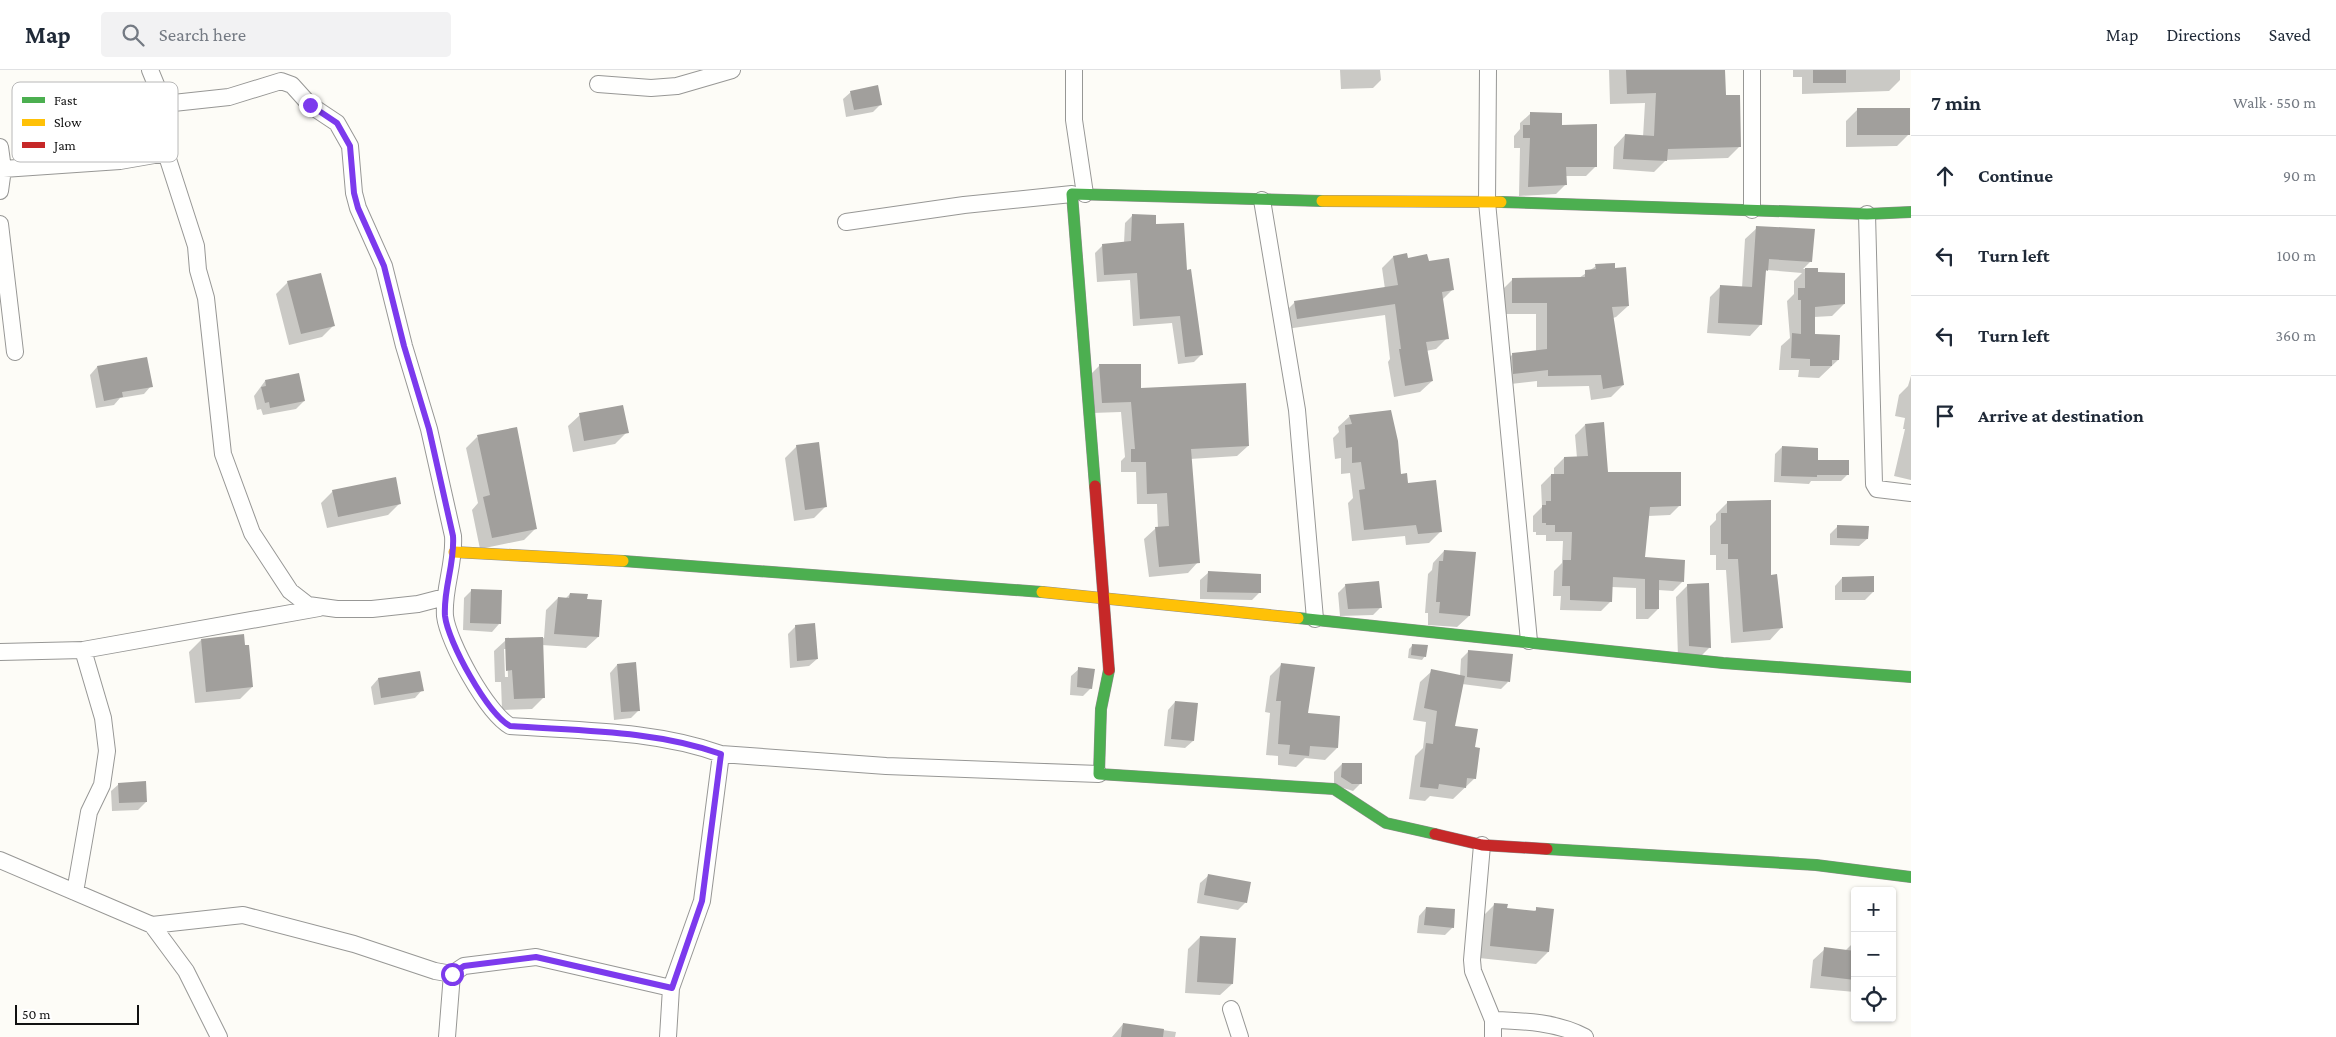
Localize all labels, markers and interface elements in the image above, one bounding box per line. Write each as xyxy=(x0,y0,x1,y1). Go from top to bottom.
search box xyxy=(101,12,451,57)
text: Map xyxy=(25,21,71,48)
icon: search xyxy=(119,21,147,49)
text: Search here xyxy=(159,24,246,45)
text: Map xyxy=(2106,25,2138,45)
text: Directions xyxy=(2166,25,2241,45)
text: Saved xyxy=(2269,25,2311,45)
legend xyxy=(12,82,178,162)
text: 7 min xyxy=(1931,91,1981,115)
text: Fast xyxy=(54,92,78,108)
route end xyxy=(299,94,322,117)
text: Walk · 550 m xyxy=(2233,94,2316,111)
text: Slow xyxy=(54,114,82,130)
text: Jam xyxy=(52,137,76,153)
icon: ahead xyxy=(1931,162,1959,190)
text: Continue xyxy=(1978,165,2053,186)
text: 90 m xyxy=(2283,167,2316,184)
icon: left xyxy=(1931,242,1959,270)
text: Turn left xyxy=(1978,245,2050,266)
text: 100 m xyxy=(2277,247,2316,264)
icon: left xyxy=(1931,322,1959,350)
text: Turn left xyxy=(1978,325,2050,346)
text: 360 m xyxy=(2275,327,2316,344)
icon: arrive xyxy=(1931,402,1959,430)
text: Arrive at destination xyxy=(1978,405,2144,426)
map controls xyxy=(1851,887,1896,1022)
button: + xyxy=(1851,887,1896,932)
button: − xyxy=(1851,932,1896,977)
route start xyxy=(441,963,464,986)
button: locate xyxy=(1851,977,1896,1022)
scale bar xyxy=(15,1002,139,1025)
text: 50 m xyxy=(22,1006,50,1022)

